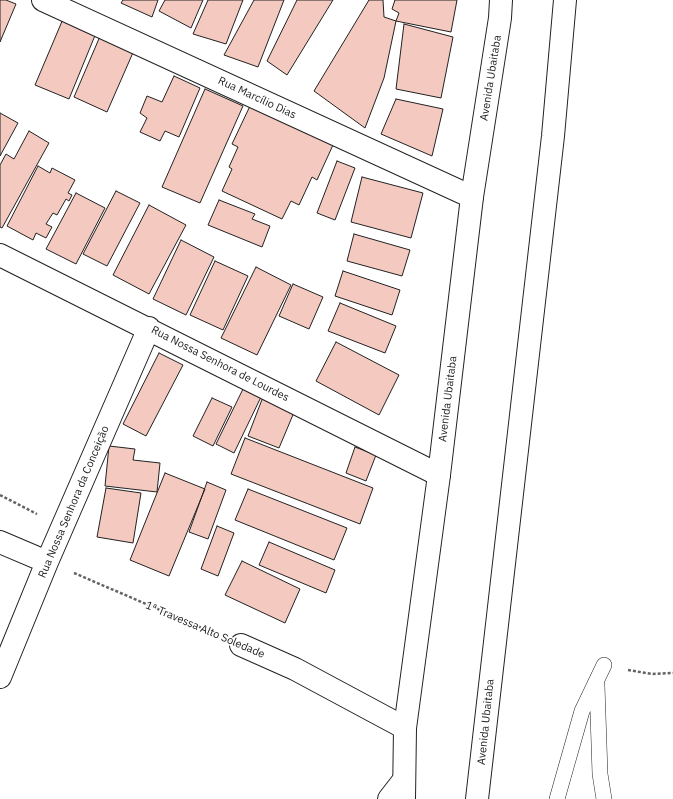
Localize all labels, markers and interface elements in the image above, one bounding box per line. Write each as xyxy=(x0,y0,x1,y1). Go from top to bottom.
street label: Avenida Ubaitaba xyxy=(478,34,504,122)
street label: Rua Marcílio Dias xyxy=(216,74,298,122)
street label: Rua Nossa Senhora de Lourdes xyxy=(149,323,291,405)
street label: Avenida Ubaitaba xyxy=(436,355,460,443)
street label: Rua Nossa Senhora da Conceição xyxy=(36,424,112,580)
street label: 1ª Travessa Alto Soledade xyxy=(143,599,267,661)
street label: Avenida Ubaitaba xyxy=(475,678,497,766)

